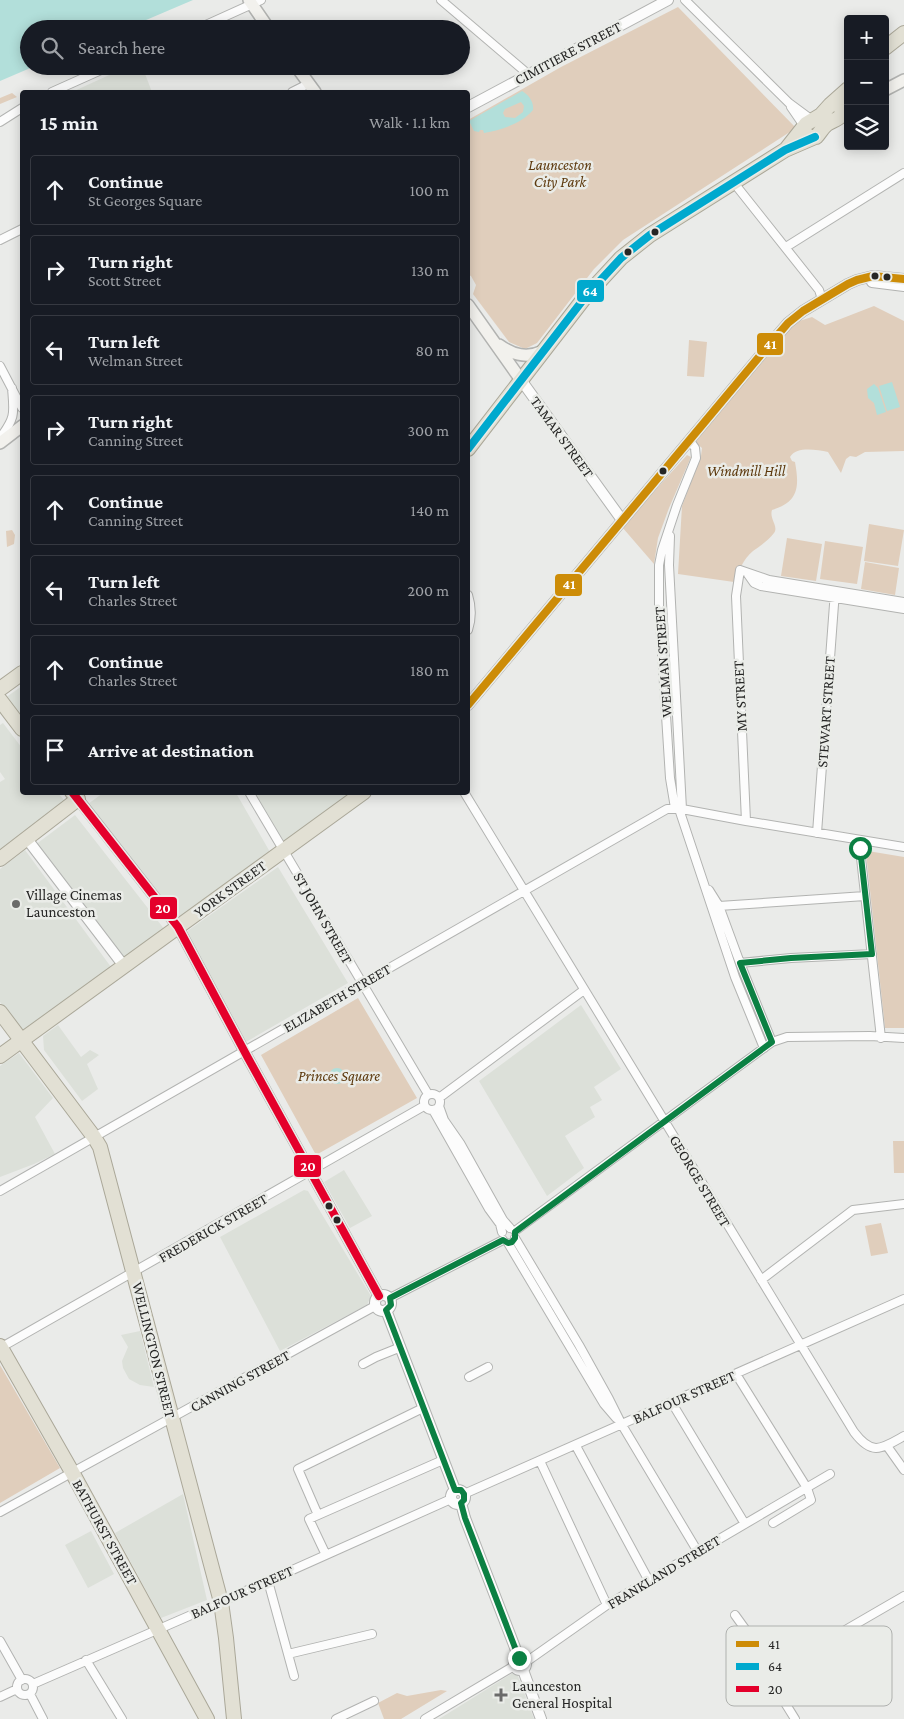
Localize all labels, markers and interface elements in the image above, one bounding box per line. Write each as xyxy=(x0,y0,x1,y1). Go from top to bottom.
map controls xyxy=(844,15,889,150)
button: + xyxy=(844,15,889,60)
street label: CIMITIERE STREET xyxy=(512,18,624,88)
search box xyxy=(20,20,470,75)
icon: search xyxy=(38,34,66,62)
text: Search here xyxy=(78,37,165,58)
button: − xyxy=(844,60,889,105)
button: layers xyxy=(844,105,889,150)
text: 15 min xyxy=(40,111,98,135)
text: Walk · 1.1 km xyxy=(369,114,450,131)
park label: Launceston City Park xyxy=(528,157,592,191)
text: Continue xyxy=(88,171,163,192)
icon: ahead xyxy=(41,176,69,204)
text: 100 m xyxy=(410,182,449,199)
text: St Georges Square xyxy=(88,192,202,209)
unlabelled marker xyxy=(650,227,660,237)
unlabelled marker xyxy=(623,247,633,257)
text: Turn right xyxy=(88,251,173,272)
icon: right xyxy=(41,256,69,284)
text: 130 m xyxy=(411,262,449,279)
unlabelled marker xyxy=(870,271,880,281)
text: Scott Street xyxy=(88,272,161,289)
unlabelled marker xyxy=(882,272,892,282)
line badge: 64 xyxy=(576,279,605,303)
text: 64 xyxy=(582,283,598,299)
text: Turn left xyxy=(88,331,160,352)
line badge: 41 xyxy=(756,332,784,356)
icon: left xyxy=(41,336,69,364)
text: 41 xyxy=(764,336,776,352)
text: 80 m xyxy=(415,342,449,359)
text: Welman Street xyxy=(88,352,183,369)
street label: TAMAR STREET xyxy=(527,393,597,481)
text: Turn right xyxy=(88,411,173,432)
icon: right xyxy=(41,416,69,444)
text: 300 m xyxy=(407,422,449,439)
text: Canning Street xyxy=(88,432,183,449)
park label: Windmill Hill xyxy=(707,463,786,479)
unlabelled marker xyxy=(658,466,668,476)
text: Continue xyxy=(88,491,163,512)
icon: ahead xyxy=(41,496,69,524)
text: 140 m xyxy=(411,502,449,519)
text: Canning Street xyxy=(88,512,183,529)
text: Turn left xyxy=(88,571,160,592)
line badge: 41 xyxy=(554,573,583,597)
icon: left xyxy=(41,576,69,604)
text: 41 xyxy=(563,576,575,592)
text: 200 m xyxy=(407,582,449,599)
text: Charles Street xyxy=(88,592,177,609)
street label: WELMAN STREET xyxy=(651,606,675,718)
text: Continue xyxy=(88,651,163,672)
icon: ahead xyxy=(41,656,69,684)
street label: STEWART STREET xyxy=(814,656,838,768)
street label: MY STREET xyxy=(730,660,750,732)
text: 180 m xyxy=(410,662,449,679)
text: Charles Street xyxy=(88,672,177,689)
icon: arrive xyxy=(41,736,69,764)
text: Arrive at destination xyxy=(88,740,254,761)
route start xyxy=(849,837,872,860)
street label: YORK STREET xyxy=(191,858,269,920)
street label: ST JOHN STREET xyxy=(289,869,356,967)
place label: Village Cinemas Launceston xyxy=(26,887,122,920)
line badge: 20 xyxy=(149,896,178,920)
marker: Village Cinemas Launceston xyxy=(10,898,22,910)
text: 20 xyxy=(155,900,171,916)
street label: ELIZABETH STREET xyxy=(280,961,394,1035)
park label: Princes Square xyxy=(298,1068,380,1085)
street label: GEORGE STREET xyxy=(666,1132,734,1230)
line badge: 20 xyxy=(293,1154,322,1178)
text: 20 xyxy=(300,1158,316,1174)
street label: FREDERICK STREET xyxy=(156,1190,270,1266)
unlabelled marker xyxy=(324,1201,334,1211)
unlabelled marker xyxy=(332,1215,342,1225)
street label: WELLINGTON STREET xyxy=(129,1280,179,1420)
street label: CANNING STREET xyxy=(187,1347,293,1415)
street label: BALFOUR STREET xyxy=(630,1367,738,1427)
street label: BATHURST STREET xyxy=(69,1477,141,1587)
street label: FRANKLAND STREET xyxy=(605,1532,723,1612)
street label: BALFOUR STREET xyxy=(188,1562,296,1622)
legend xyxy=(726,1626,892,1706)
text: 41 xyxy=(768,1636,780,1652)
route end xyxy=(508,1647,531,1670)
text: 64 xyxy=(768,1658,782,1674)
place label: Launceston General Hospital xyxy=(512,1678,612,1712)
text: 20 xyxy=(768,1681,783,1697)
marker: Launceston General Hospital xyxy=(494,1688,508,1702)

